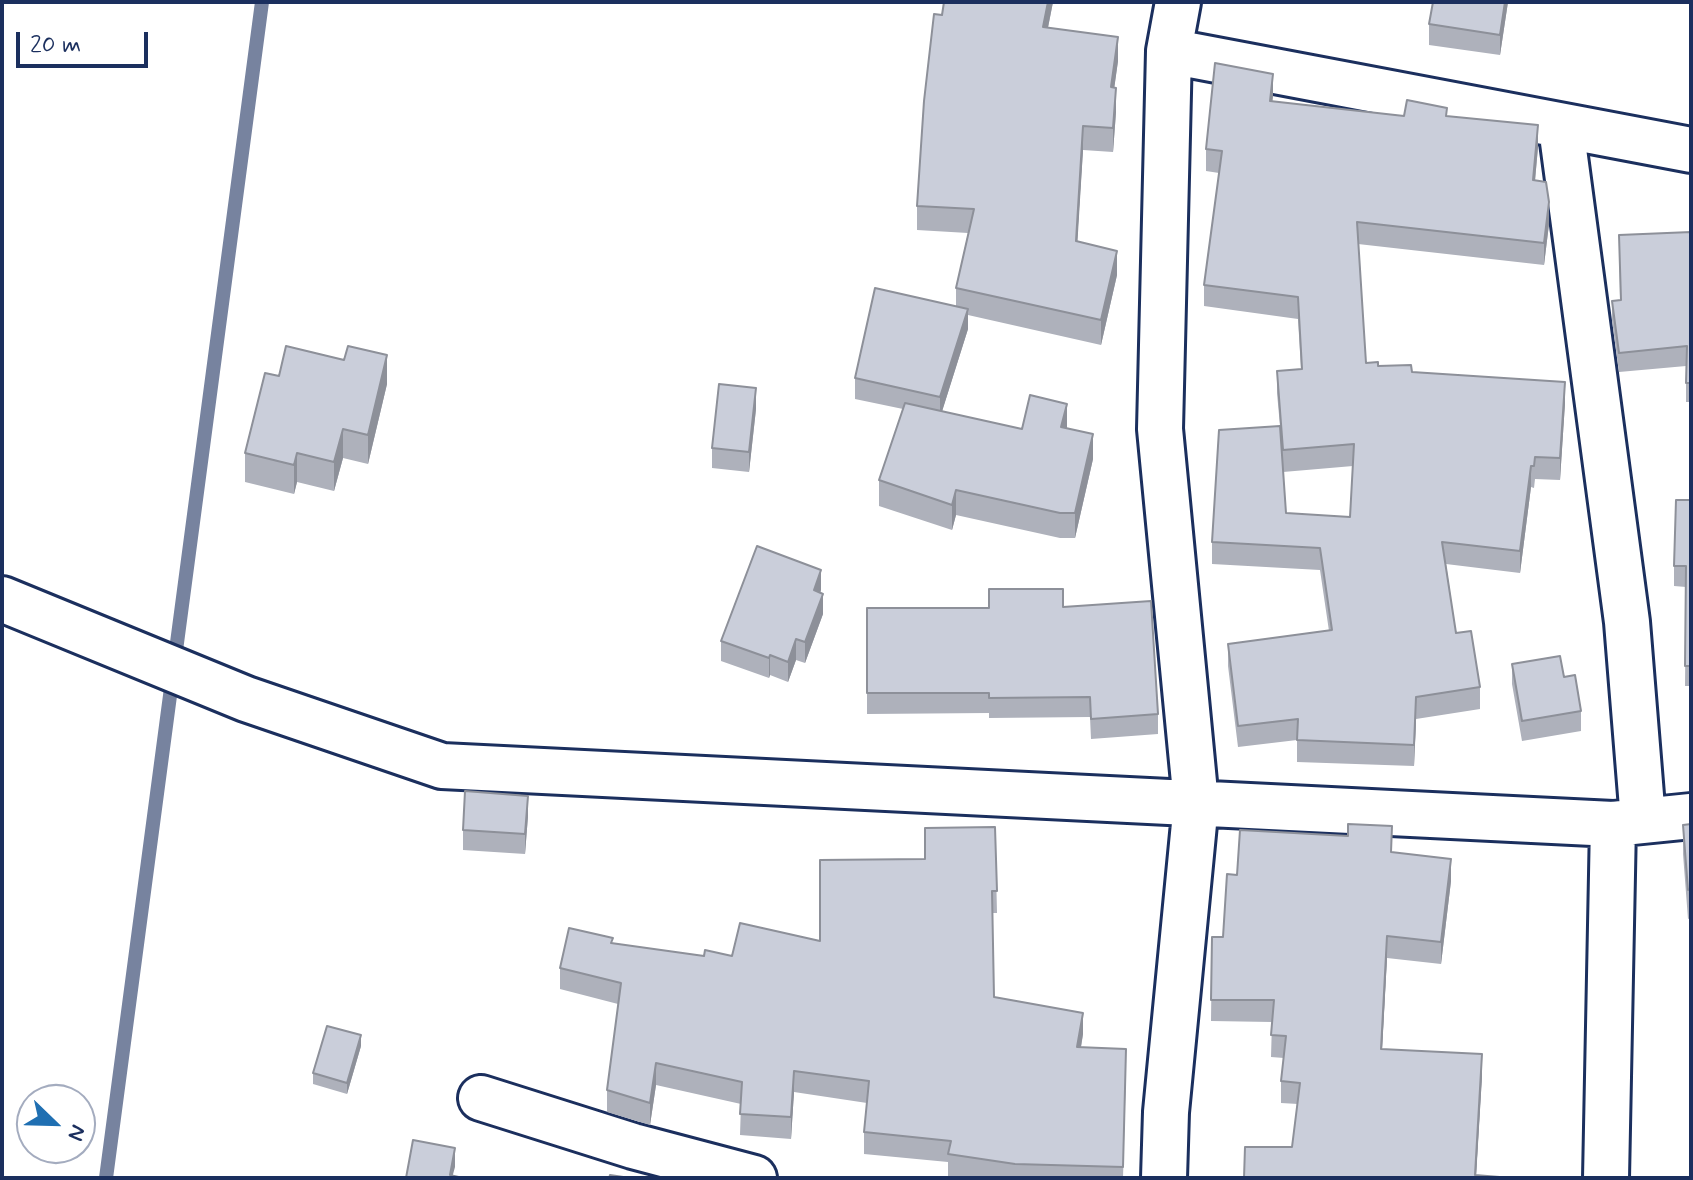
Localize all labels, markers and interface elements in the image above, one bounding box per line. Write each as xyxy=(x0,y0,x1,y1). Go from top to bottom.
scale bar xyxy=(20,16,152,66)
text: 20 m xyxy=(30,30,81,61)
north arrow xyxy=(16,1084,96,1164)
text: N xyxy=(61,1120,92,1145)

